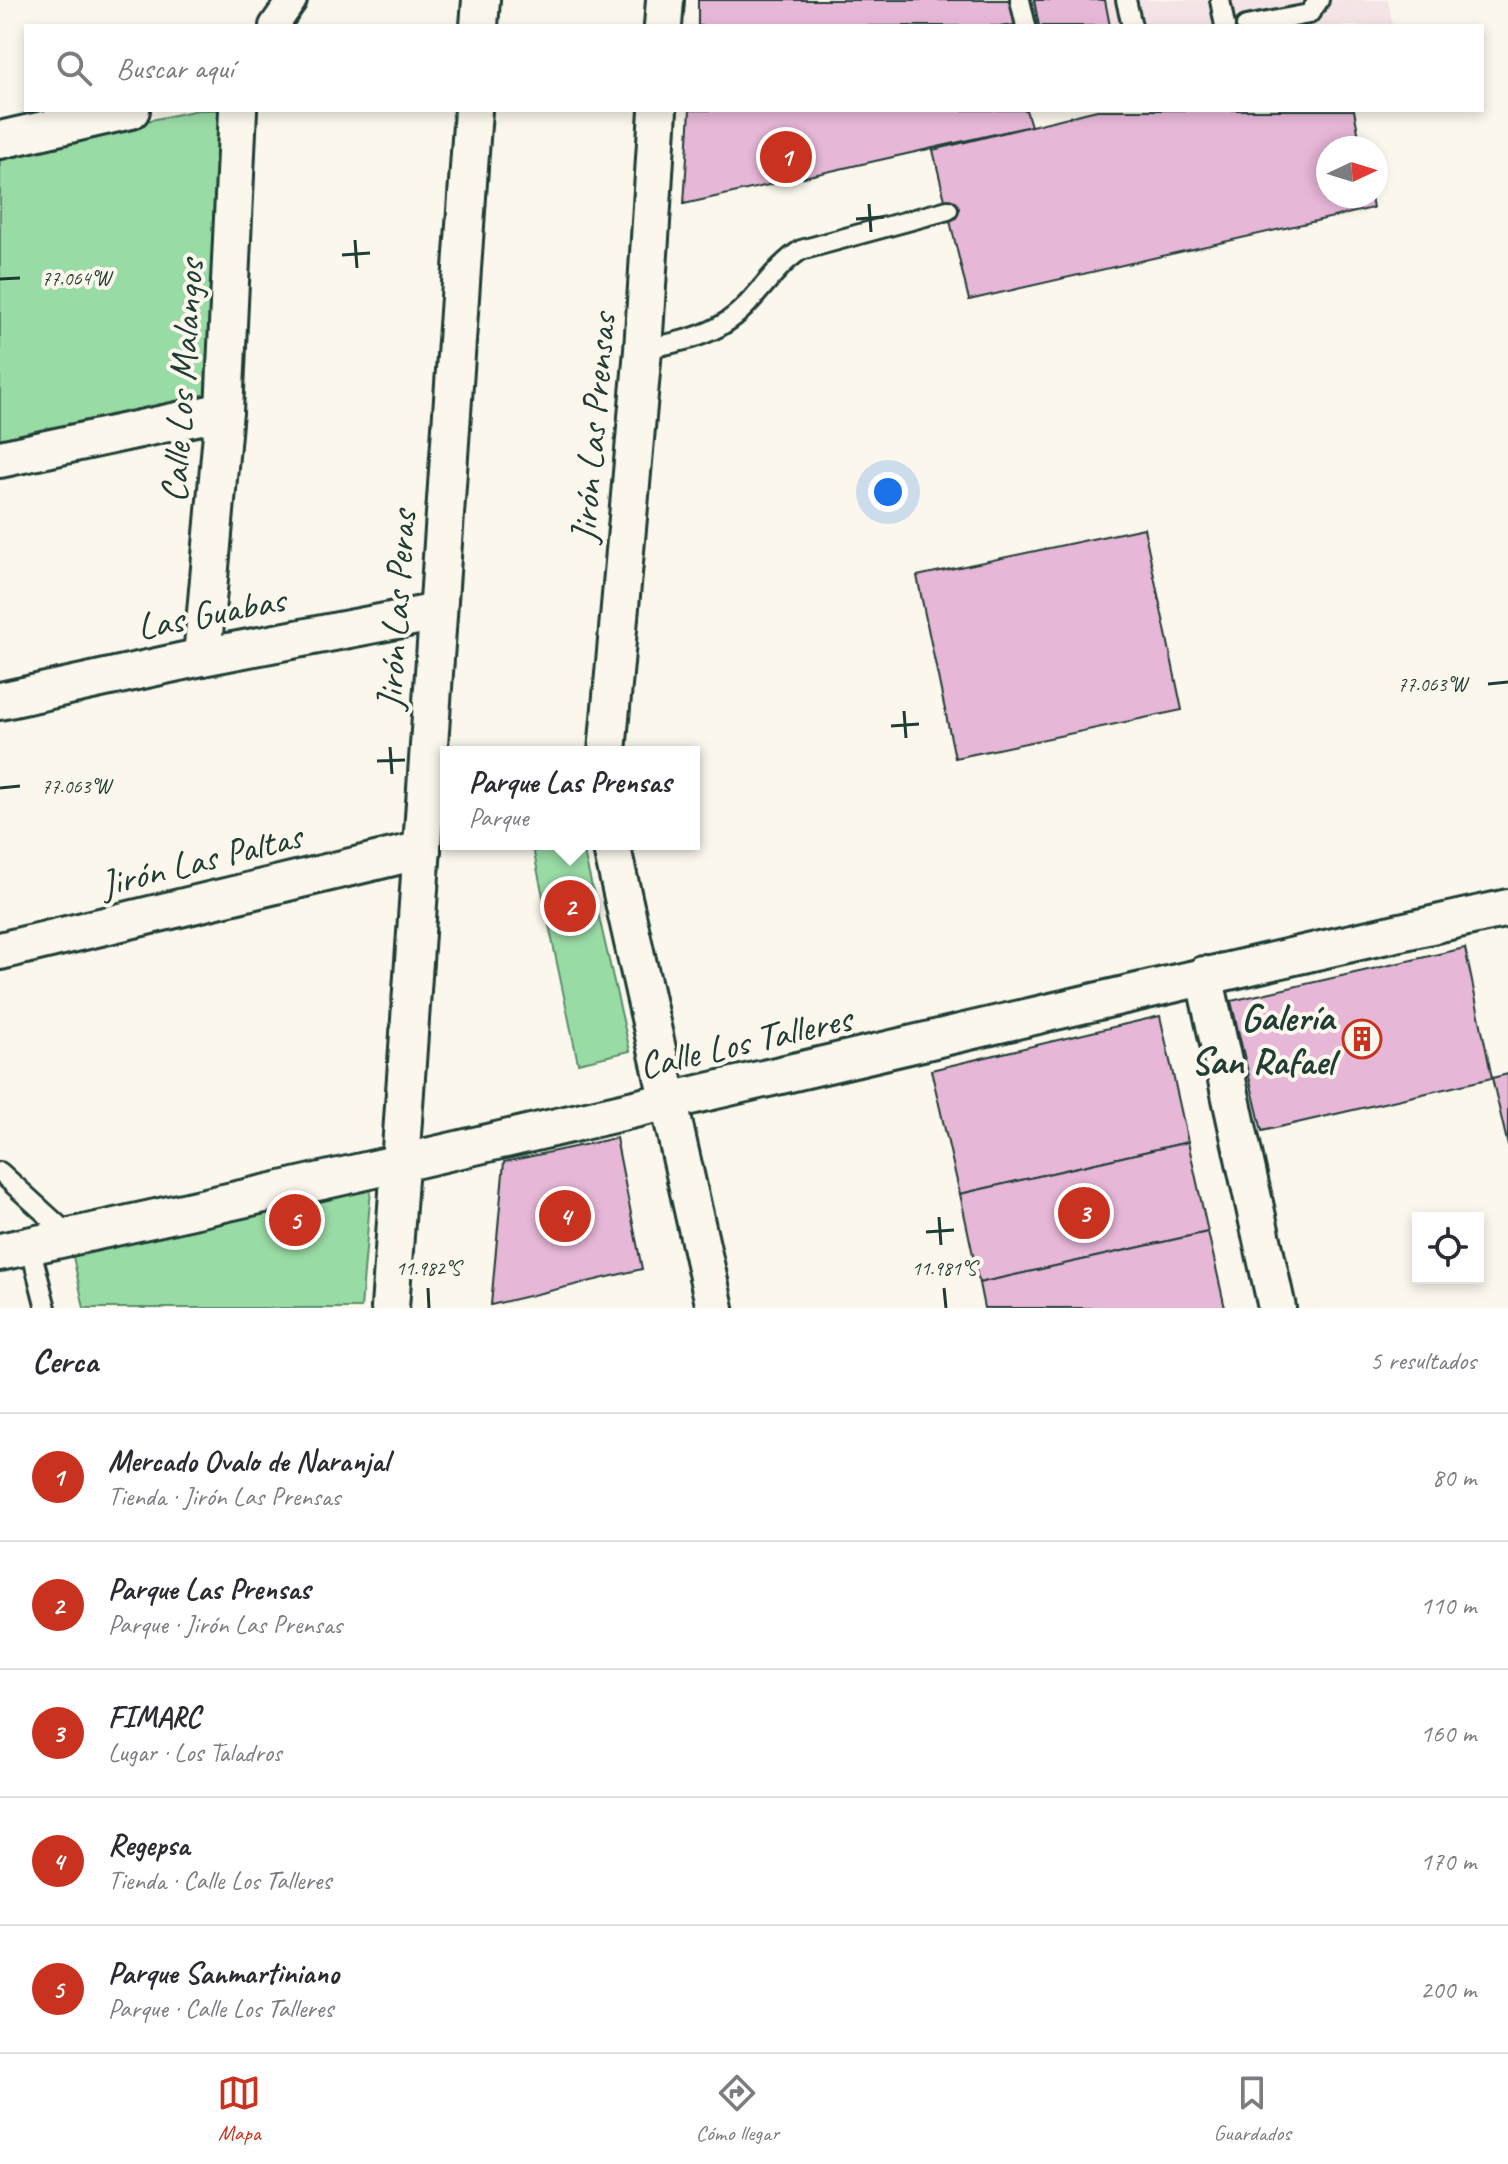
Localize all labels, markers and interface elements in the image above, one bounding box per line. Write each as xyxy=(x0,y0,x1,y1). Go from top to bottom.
search box xyxy=(24,24,1484,112)
icon: search xyxy=(52,46,96,90)
text: Buscar aquí xyxy=(116,49,234,87)
pin: 1 xyxy=(760,127,812,187)
north arrow xyxy=(1316,136,1388,208)
street label: Calle Los Malangos xyxy=(150,254,214,504)
text: 77.064°W xyxy=(41,266,114,291)
street label: Jirón Las Prensas xyxy=(559,309,627,546)
your location xyxy=(868,472,908,512)
street label: Jirón Las Peras xyxy=(365,505,427,713)
street label: Las Guabas xyxy=(133,575,292,650)
text: 77.063°W xyxy=(1397,672,1470,697)
popup xyxy=(440,746,700,850)
text: Parque Las Prensas xyxy=(469,763,671,801)
text: 77.063°W xyxy=(41,774,114,799)
text: Parque xyxy=(469,801,528,834)
street label: Jirón Las Paltas xyxy=(93,812,310,908)
pin: 2 xyxy=(544,876,596,936)
street label: Calle Los Talleres xyxy=(634,994,860,1089)
place label: Galería San Rafael xyxy=(1191,994,1341,1085)
building icon: Galería San Rafael xyxy=(1341,1018,1383,1060)
pin: 3 xyxy=(1058,1183,1110,1243)
pin: 4 xyxy=(539,1186,591,1246)
pin: 5 xyxy=(269,1190,321,1250)
map controls xyxy=(1412,1212,1484,1284)
button: locate xyxy=(1412,1212,1484,1284)
text: 11.982°S xyxy=(396,1256,464,1281)
text: 11.981°S xyxy=(912,1256,980,1281)
text: Cerca xyxy=(32,1339,98,1382)
text: 5 resultados xyxy=(1370,1344,1476,1377)
text: Mercado Ovalo de Naranjal xyxy=(108,1442,389,1480)
text: 1 xyxy=(52,1461,64,1494)
text: 80 m xyxy=(1432,1461,1476,1494)
text: Tienda · Jirón Las Prensas xyxy=(108,1480,340,1513)
text: Parque Las Prensas xyxy=(108,1570,310,1608)
text: 2 xyxy=(52,1589,64,1622)
text: 110 m xyxy=(1420,1589,1476,1622)
text: Parque · Jirón Las Prensas xyxy=(108,1608,342,1641)
text: FIMARC xyxy=(108,1698,200,1736)
text: 3 xyxy=(52,1717,64,1750)
text: 160 m xyxy=(1420,1717,1476,1750)
text: Lugar · Los Taladros xyxy=(108,1736,282,1769)
text: Regepsa xyxy=(108,1826,189,1864)
text: 4 xyxy=(52,1845,64,1878)
text: 170 m xyxy=(1420,1845,1476,1878)
text: Tienda · Calle Los Talleres xyxy=(108,1864,331,1897)
text: Parque Sanmartiniano xyxy=(108,1954,339,1992)
text: 5 xyxy=(52,1973,64,2006)
text: 200 m xyxy=(1420,1973,1476,2006)
text: Parque · Calle Los Talleres xyxy=(108,1992,333,2025)
tab: Mapa xyxy=(217,2071,261,2147)
tab: Cómo llegar xyxy=(696,2071,779,2147)
tab: Guardados xyxy=(1214,2071,1291,2147)

